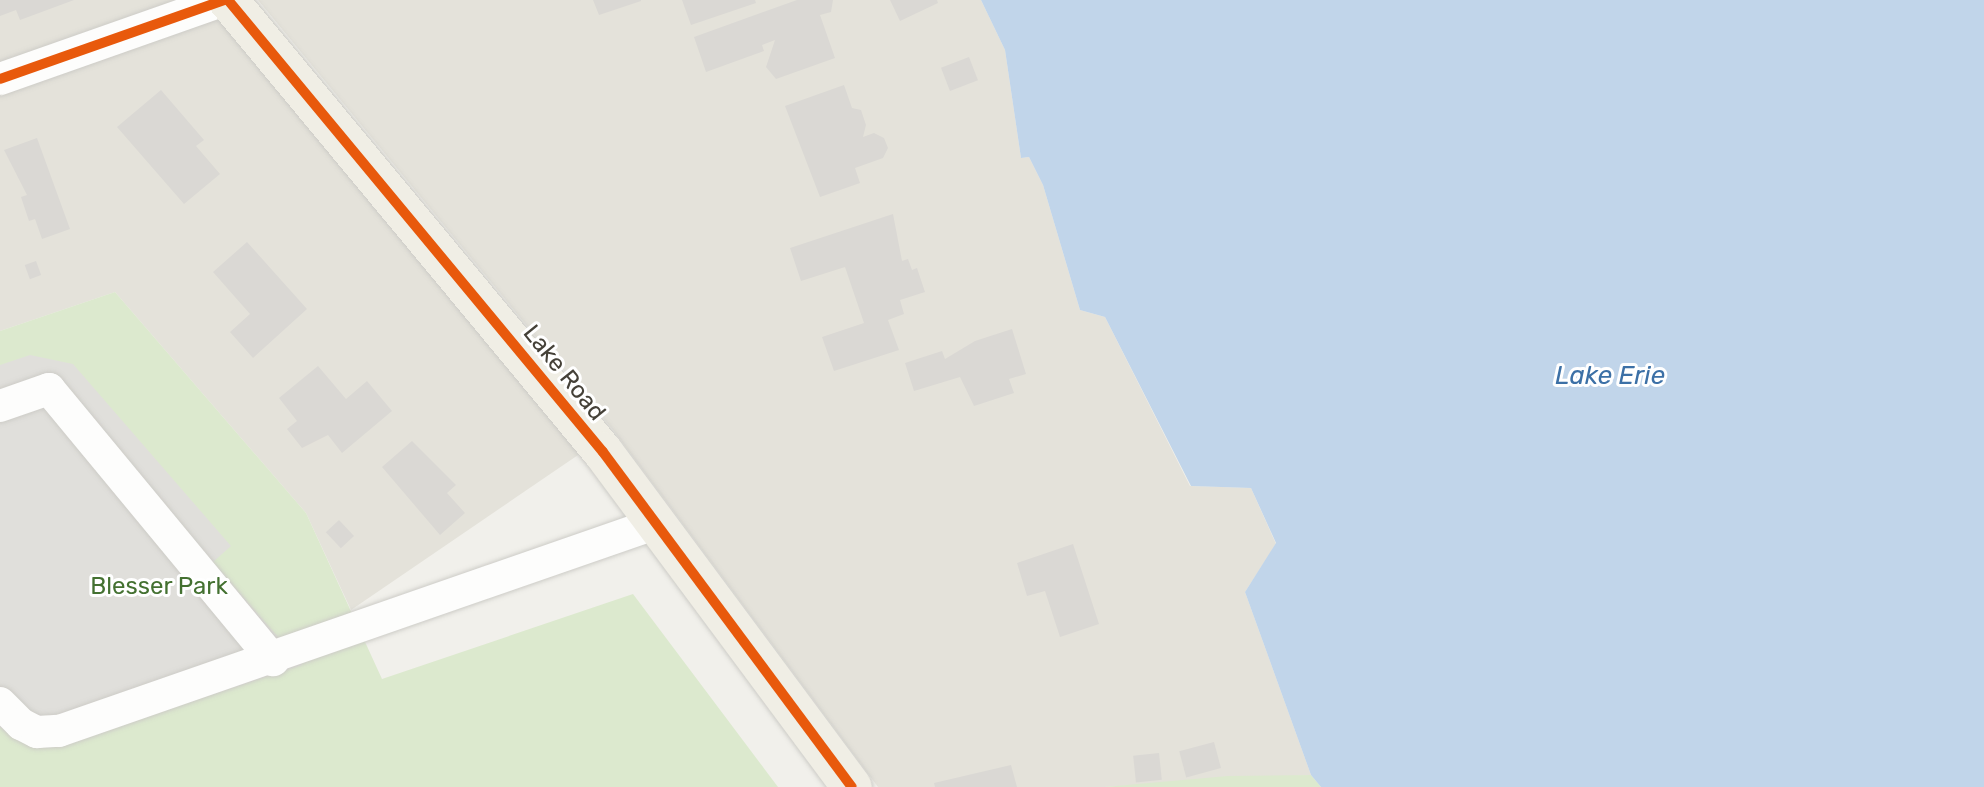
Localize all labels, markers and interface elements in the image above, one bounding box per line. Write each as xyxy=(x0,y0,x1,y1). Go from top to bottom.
street label: Lake Road xyxy=(517,319,611,427)
water label: Lake Erie xyxy=(1555,360,1665,392)
park label: Blesser Park xyxy=(90,573,228,601)

